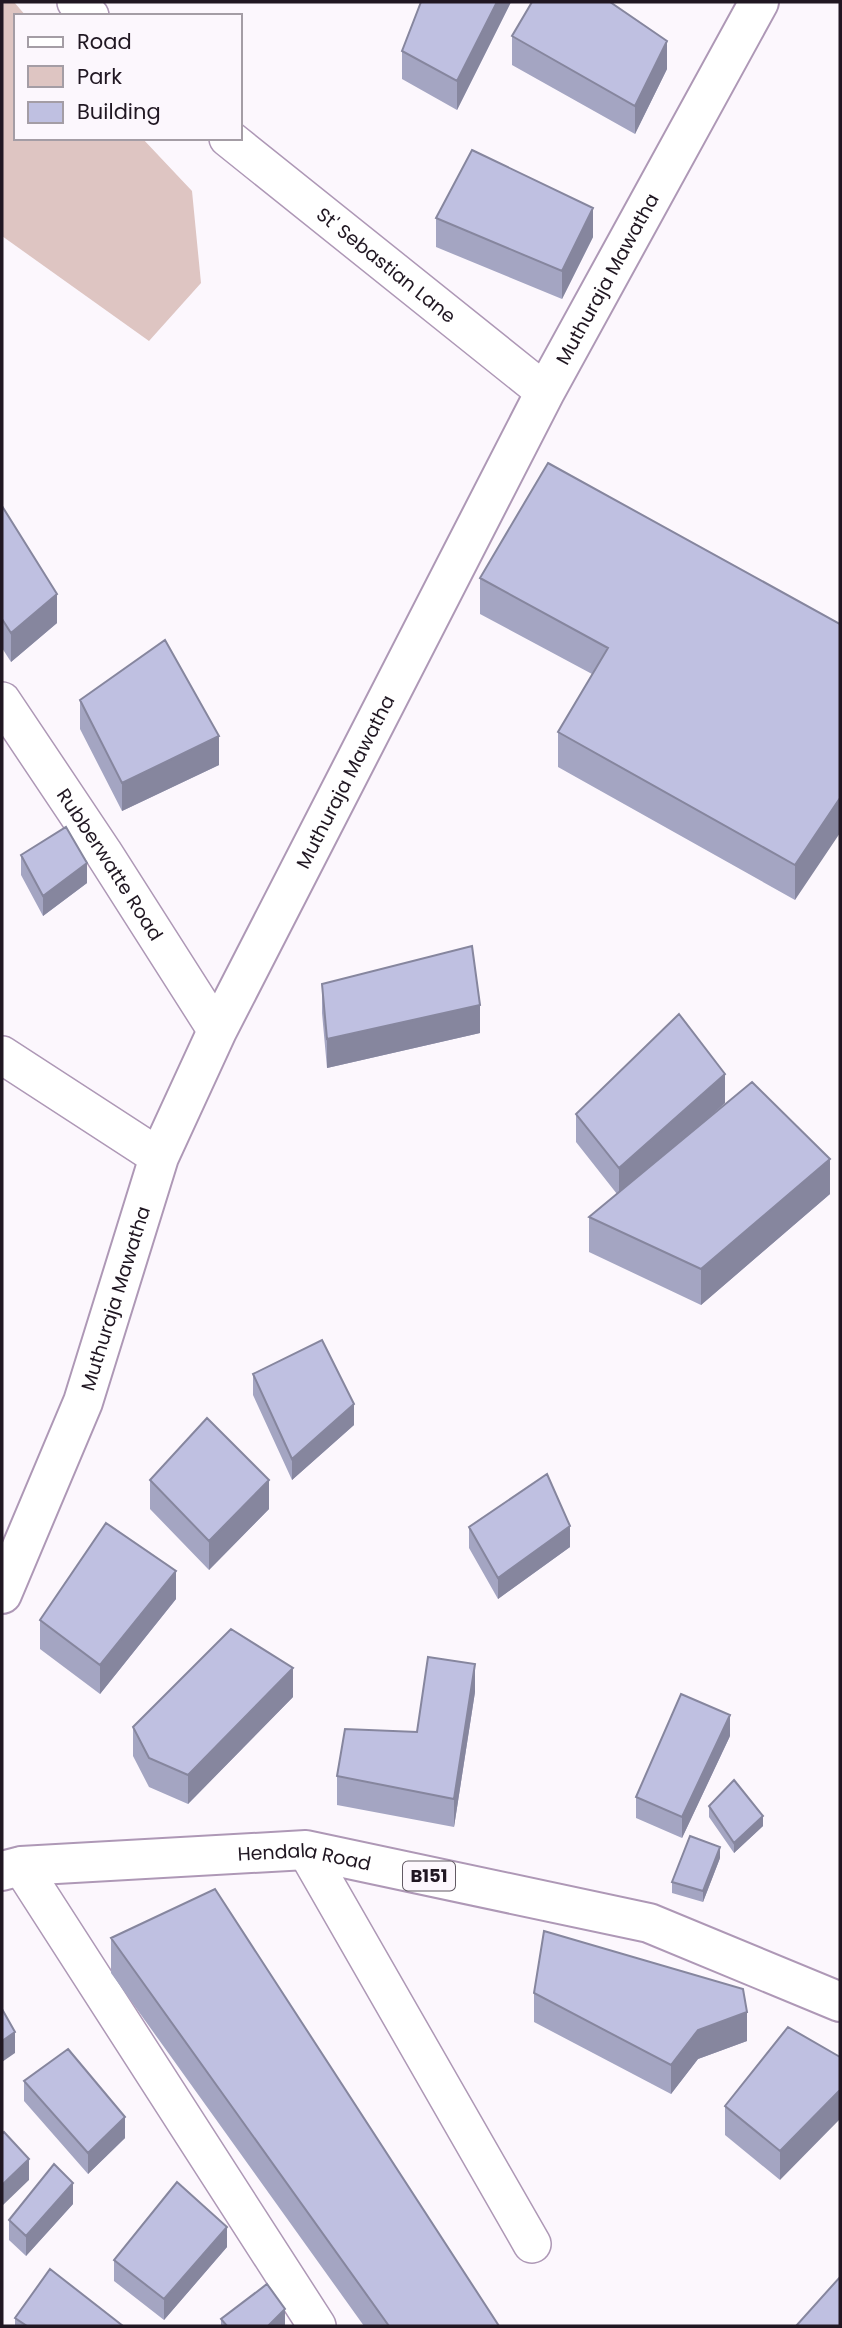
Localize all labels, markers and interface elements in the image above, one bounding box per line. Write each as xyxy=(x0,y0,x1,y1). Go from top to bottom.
legend xyxy=(14,14,242,140)
text: Road xyxy=(77,27,132,56)
text: Park xyxy=(77,62,122,91)
text: Building xyxy=(77,97,161,126)
street label: Muthuraja Mawatha xyxy=(550,188,666,370)
street label: St' Sebastian Lane xyxy=(311,201,461,329)
street label: Muthuraja Mawatha xyxy=(290,690,401,873)
street label: Rubberwatte Road xyxy=(50,783,169,946)
street label: Muthuraja Mawatha xyxy=(74,1203,157,1394)
street label: Hendala Road xyxy=(237,1837,374,1878)
road number: B151 xyxy=(403,1862,455,1890)

